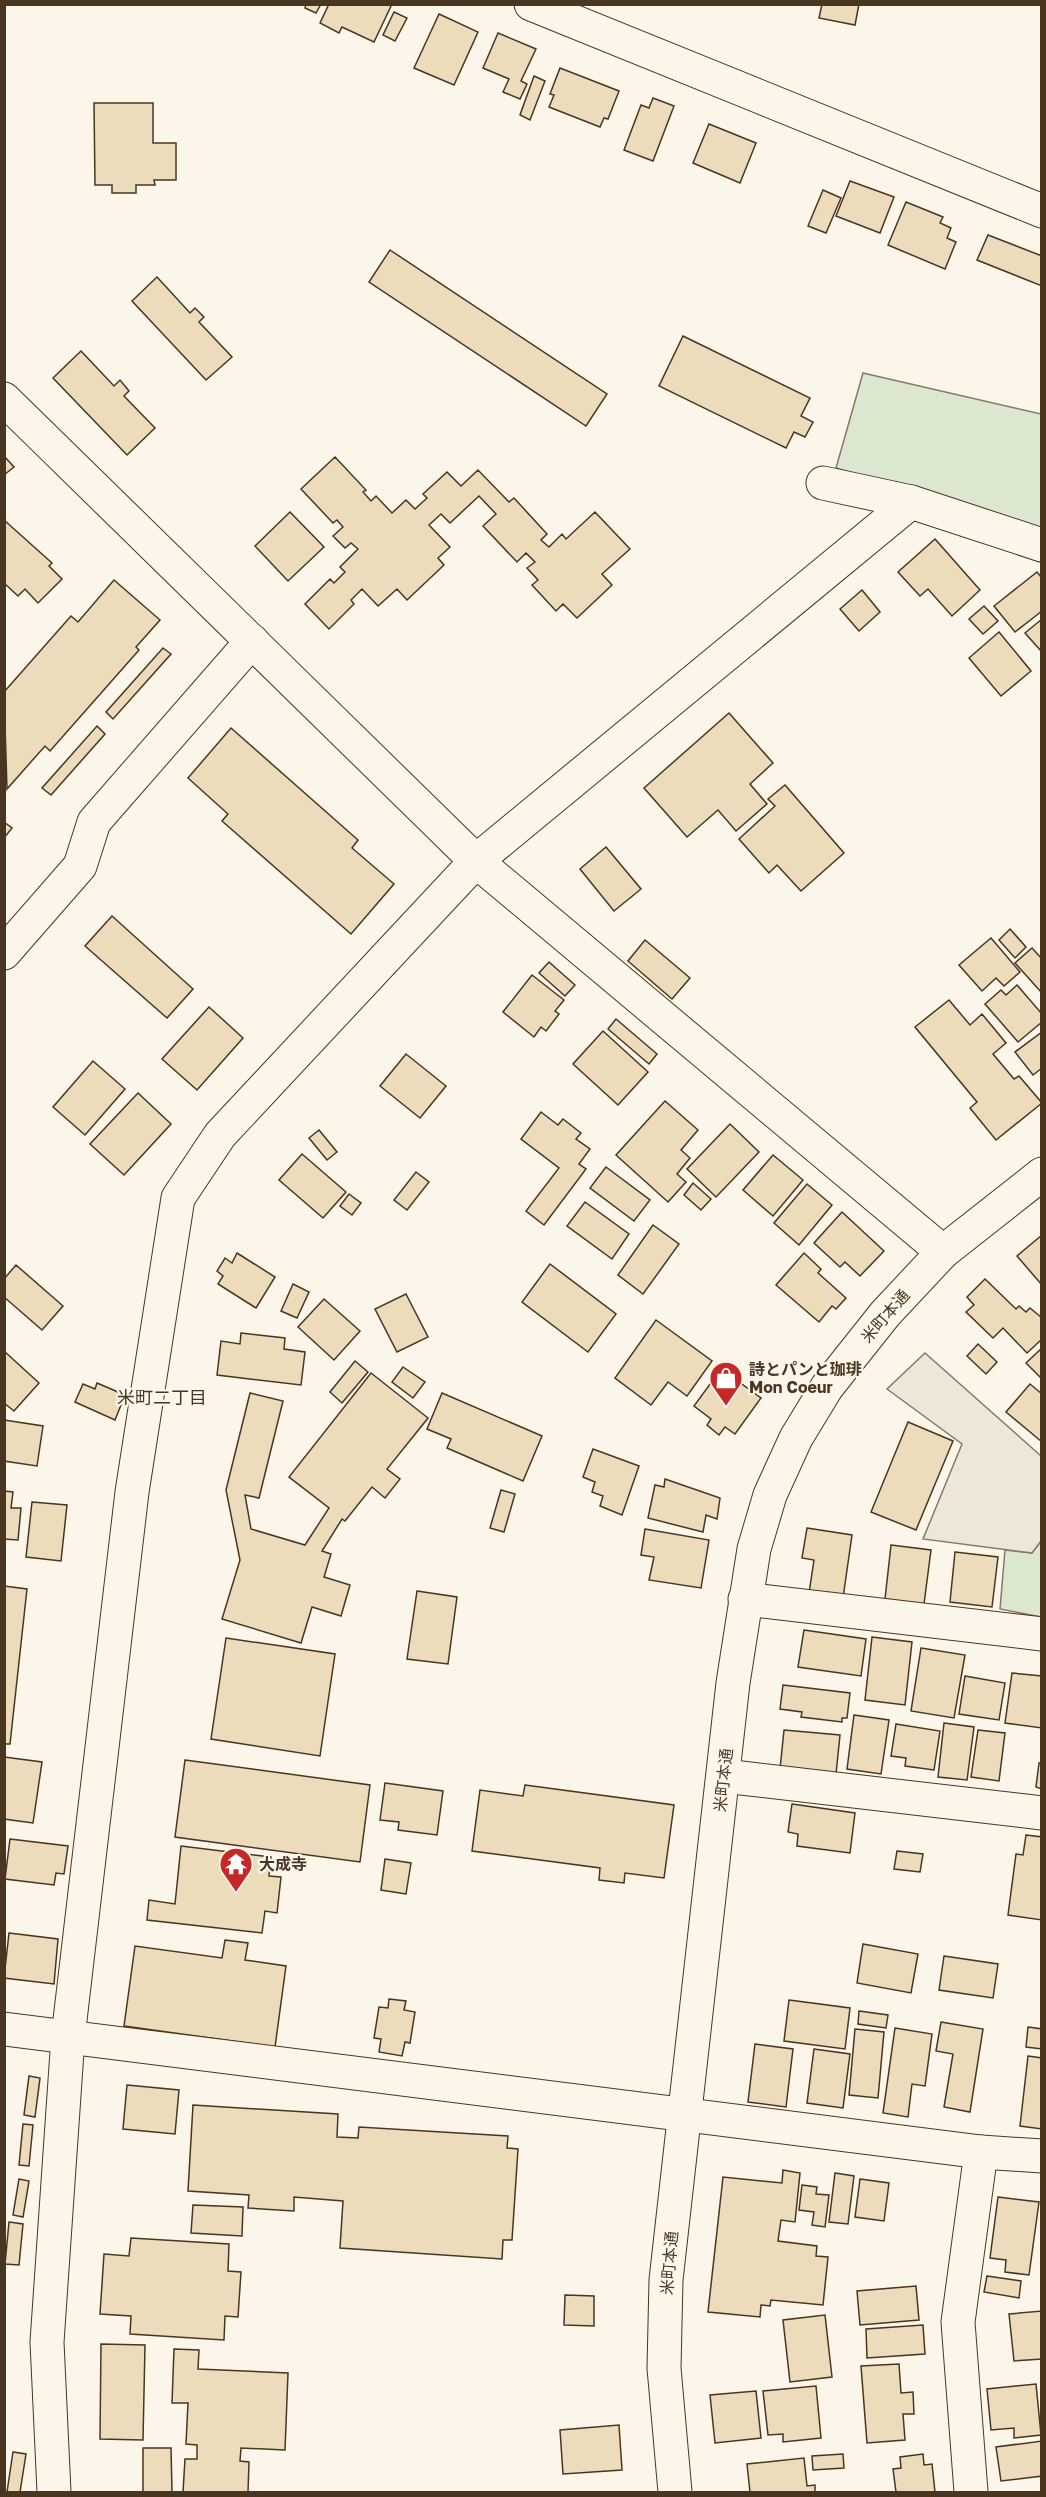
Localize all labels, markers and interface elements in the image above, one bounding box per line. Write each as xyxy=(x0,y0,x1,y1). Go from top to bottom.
street label: 米町本通 xyxy=(856,1285,914,1347)
place label: 詩とパンと珈琲 Mon Coeur xyxy=(749,1359,862,1397)
shop icon: 詩とパンと珈琲 Mon Coeur xyxy=(708,1360,744,1407)
district label: 米町二丁目 xyxy=(117,1386,207,1408)
street label: 米町本通 xyxy=(710,1747,736,1813)
temple icon: 大成寺 xyxy=(218,1846,254,1893)
place label: 大成寺 xyxy=(259,1854,307,1874)
street label: 米町本通 xyxy=(656,2230,682,2296)

